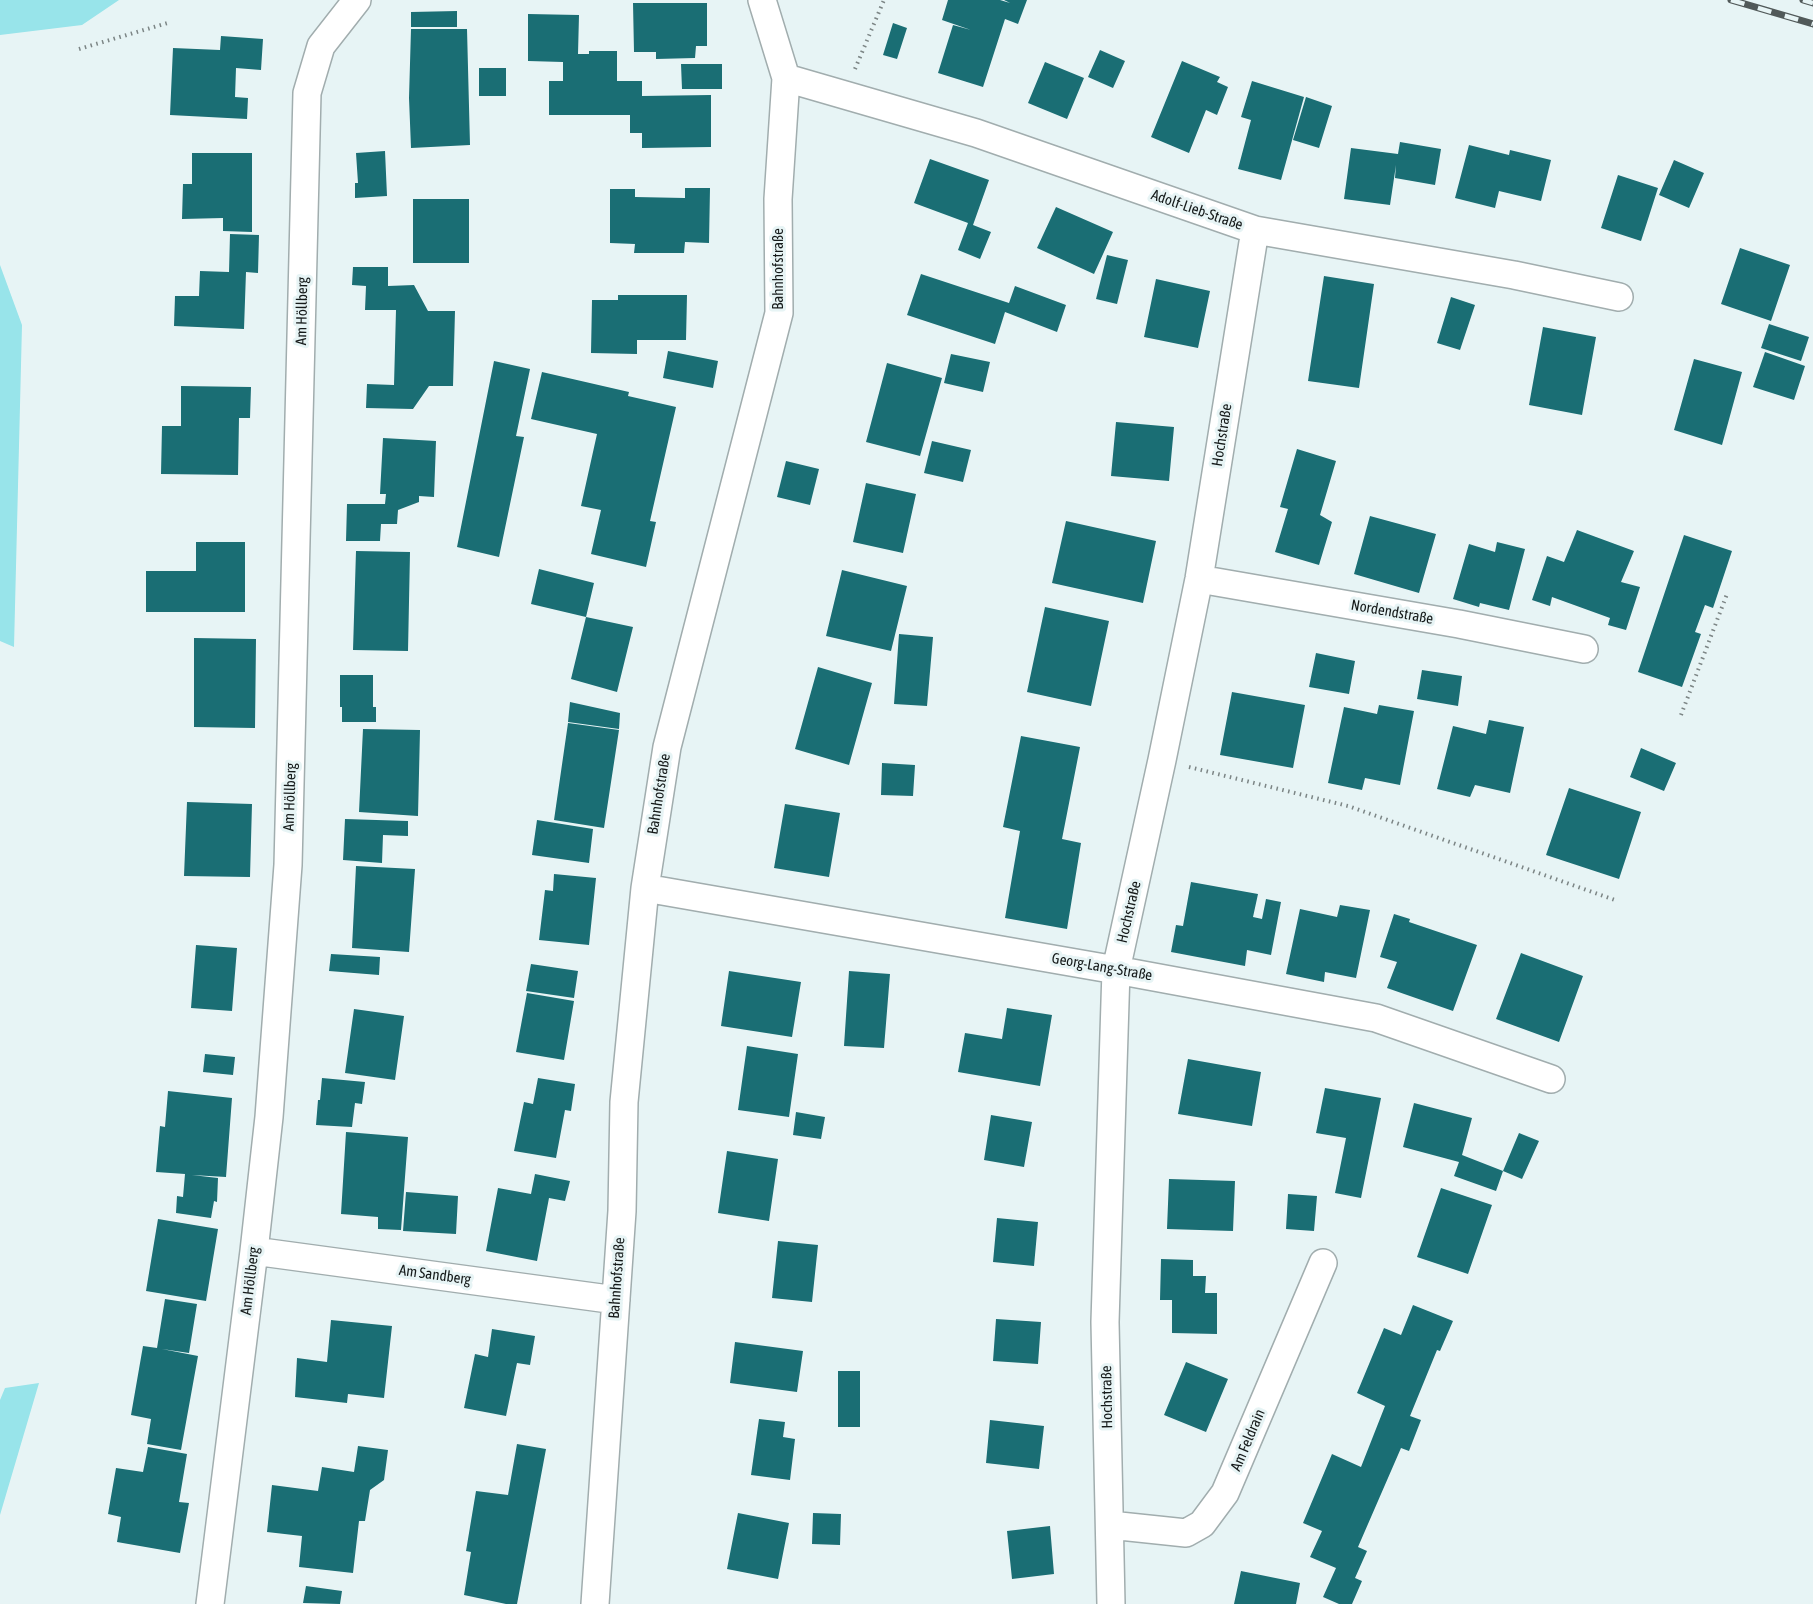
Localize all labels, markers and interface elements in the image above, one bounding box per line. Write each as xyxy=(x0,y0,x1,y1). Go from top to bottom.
street label: Adolf-Lieb-Straße xyxy=(1149,186,1245,234)
street label: Bahnhofstraße xyxy=(769,228,787,310)
street label: Am Höllberg xyxy=(292,277,312,345)
street label: Hochstraße xyxy=(1208,402,1236,468)
street label: Nordendstraße xyxy=(1349,596,1435,628)
street label: Bahnhofstraße xyxy=(644,752,674,836)
street label: Am Höllberg xyxy=(280,763,300,831)
street label: Hochstraße xyxy=(1113,879,1145,945)
street label: Georg-Lang-Straße xyxy=(1050,949,1154,985)
street label: Bahnhofstraße xyxy=(605,1237,629,1319)
street label: Am Höllberg xyxy=(237,1246,263,1316)
street label: Am Sandberg xyxy=(398,1261,472,1289)
street label: Hochstraße xyxy=(1097,1365,1117,1429)
street label: Am Feldrain xyxy=(1227,1406,1269,1474)

